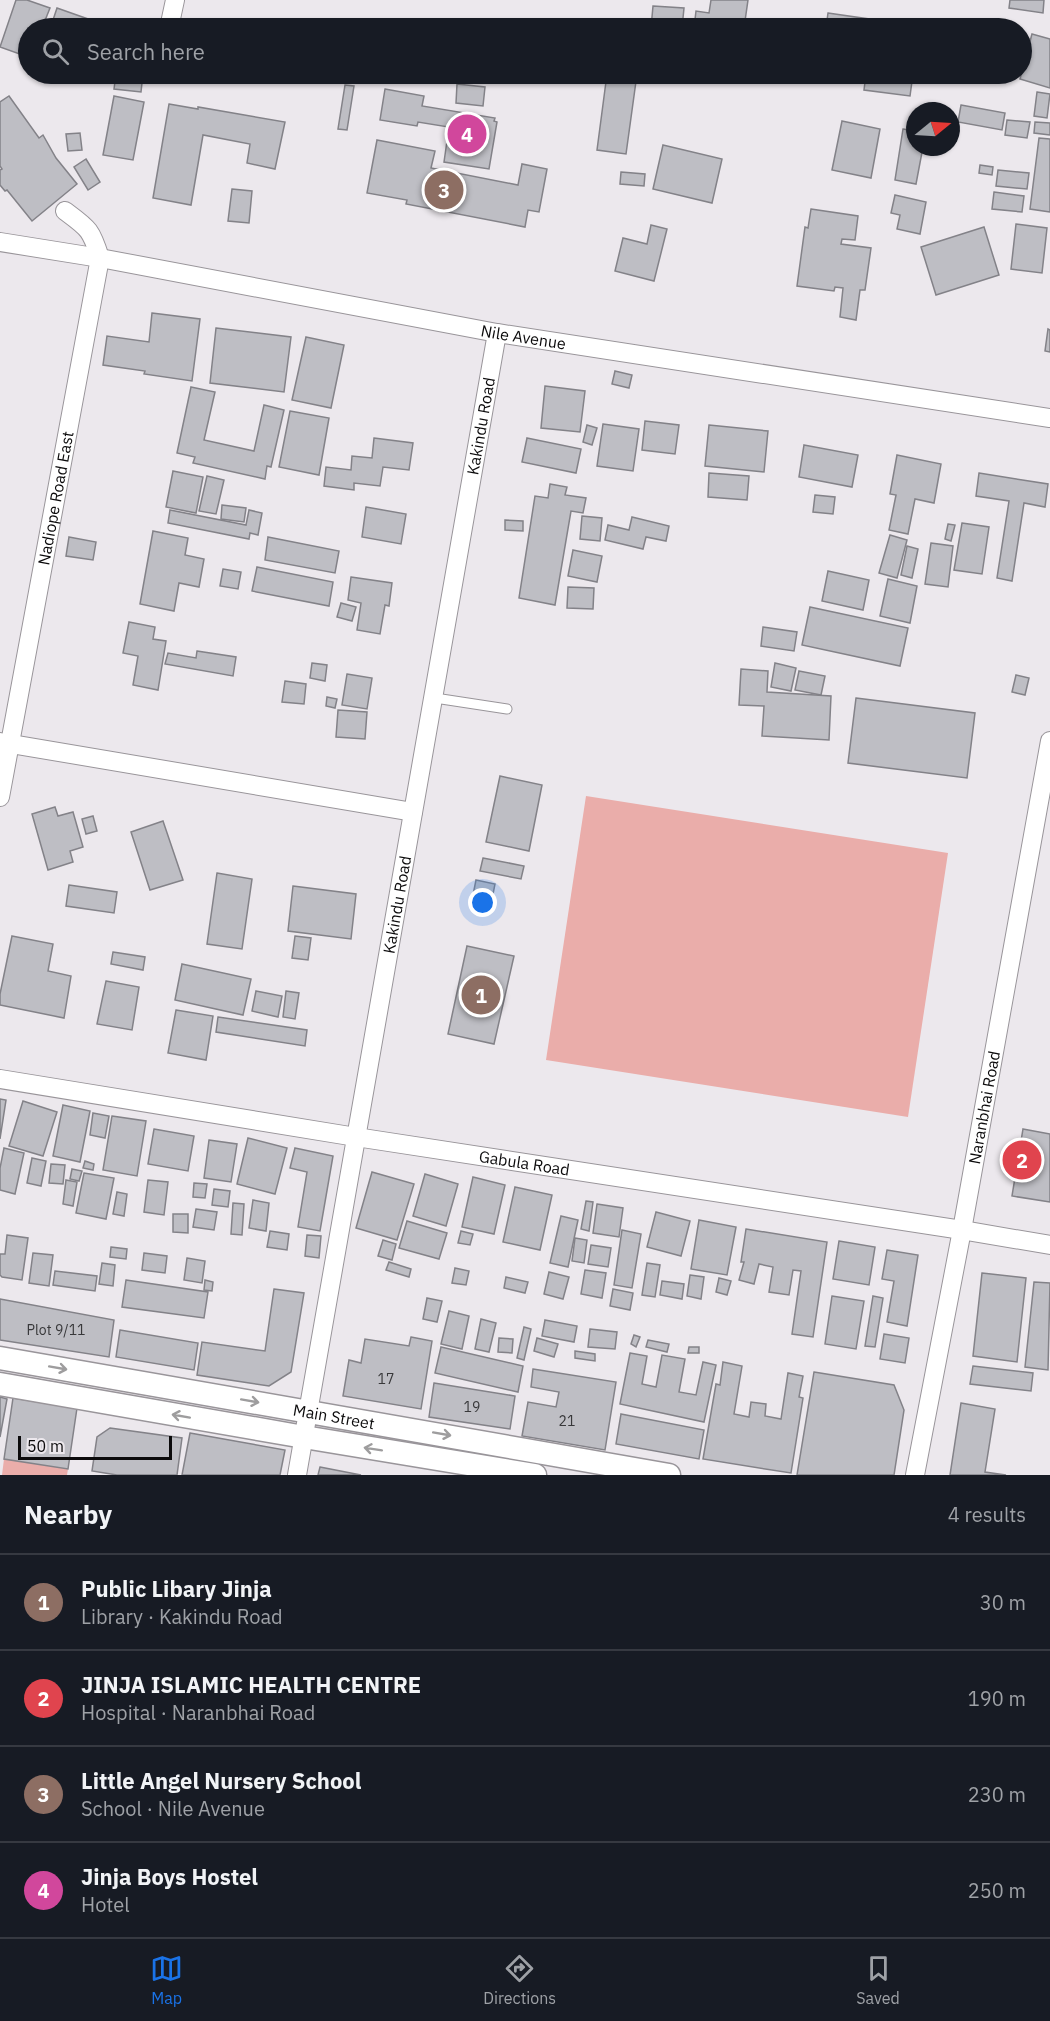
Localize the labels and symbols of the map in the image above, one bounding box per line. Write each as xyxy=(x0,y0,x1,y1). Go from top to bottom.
north arrow xyxy=(906,102,960,156)
pin: 4 xyxy=(448,112,486,156)
pin: 3 xyxy=(424,168,464,213)
street label: Nile Avenue xyxy=(479,320,567,353)
street label: Kakindu Road xyxy=(462,375,499,476)
street label: Nadiope Road East xyxy=(33,430,78,567)
street label: Kakindu Road xyxy=(378,854,415,955)
your location xyxy=(468,888,497,917)
pin: 1 xyxy=(462,972,500,1018)
street label: Naranbhai Road xyxy=(964,1049,1004,1166)
pin: 2 xyxy=(1002,1138,1042,1182)
street label: Gabula Road xyxy=(478,1146,571,1180)
house number: Plot 9/11 xyxy=(27,1321,85,1339)
one-way arrow xyxy=(47,1363,67,1374)
house number: 17 xyxy=(378,1370,394,1388)
one-way arrow xyxy=(240,1395,259,1406)
house number: 19 xyxy=(464,1398,480,1416)
street label: Main Street xyxy=(292,1399,376,1433)
one-way arrow xyxy=(172,1410,191,1421)
house number: 21 xyxy=(559,1412,575,1430)
one-way arrow xyxy=(432,1429,451,1440)
scale bar xyxy=(18,1433,172,1460)
one-way arrow xyxy=(364,1443,384,1454)

